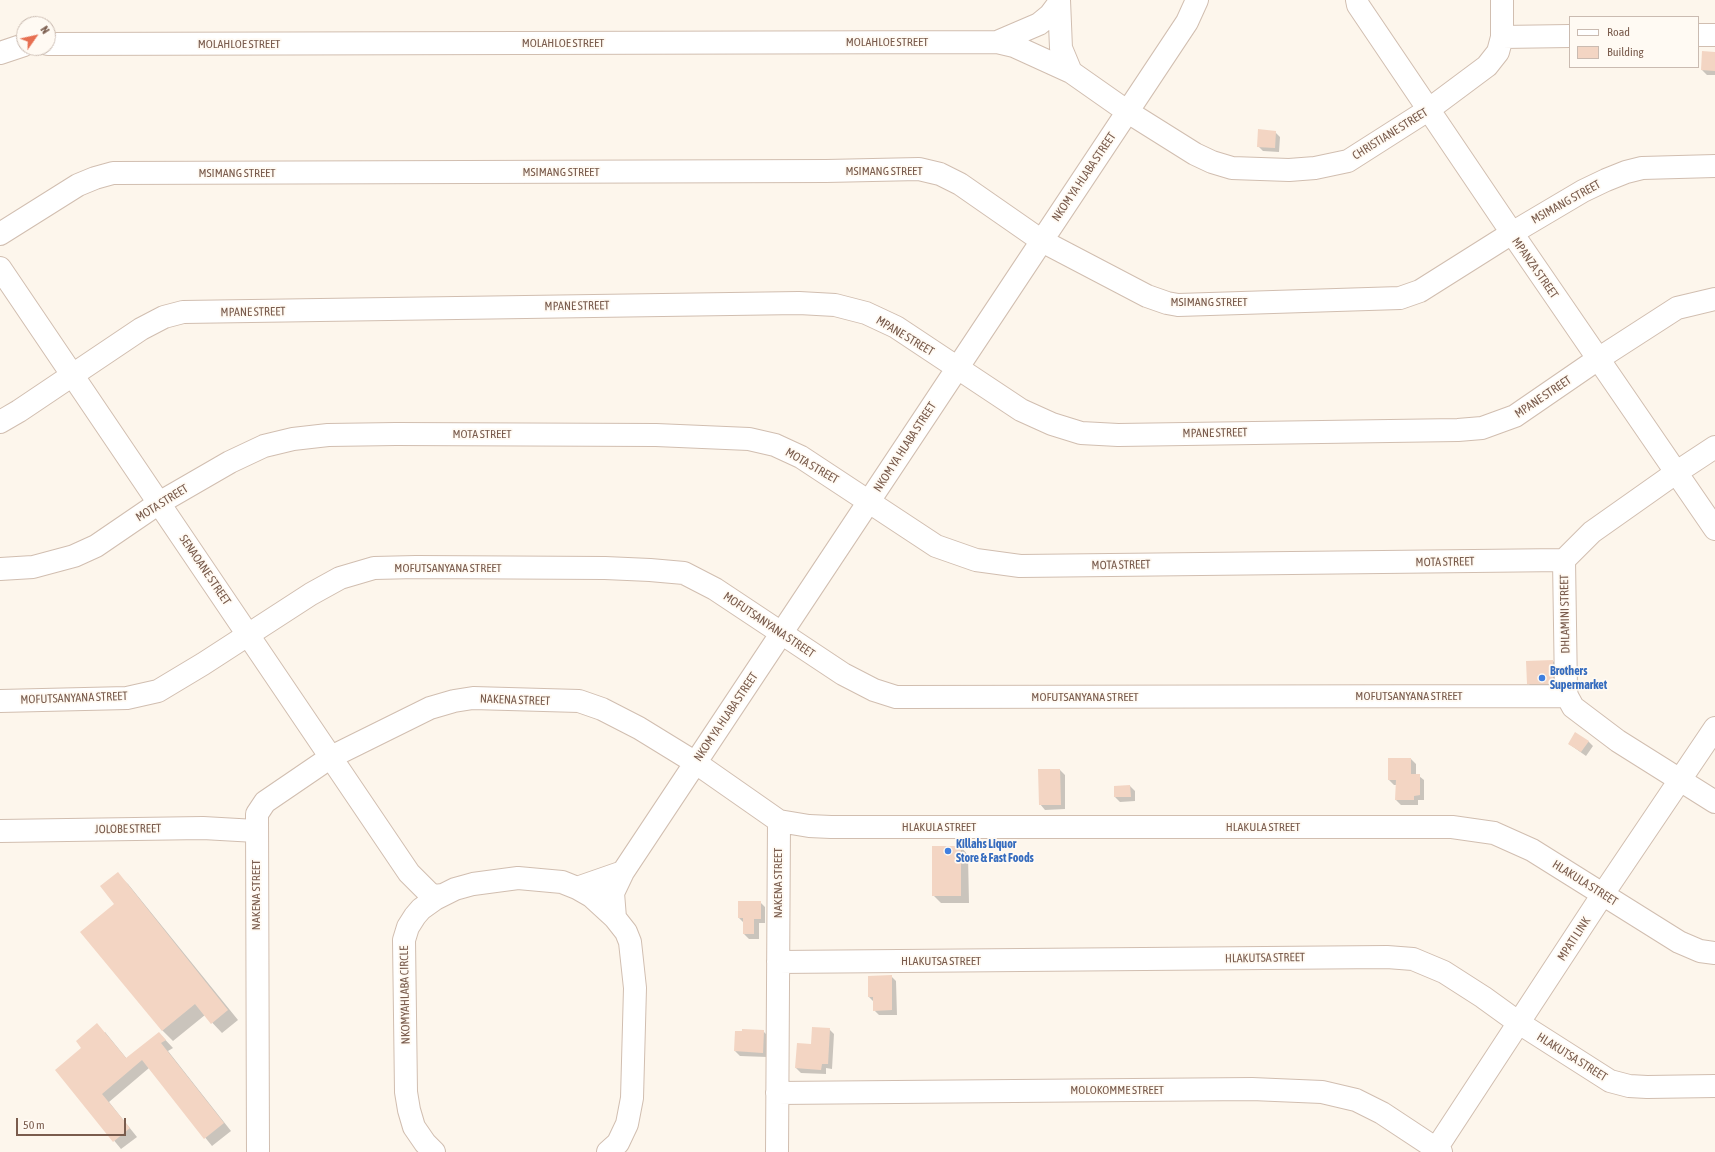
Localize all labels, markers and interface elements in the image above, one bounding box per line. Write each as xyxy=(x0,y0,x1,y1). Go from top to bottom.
north arrow xyxy=(16,16,56,56)
legend xyxy=(1569,16,1699,68)
text: N xyxy=(38,24,52,36)
text: Road xyxy=(1607,25,1630,39)
street label: MOLAHLOE STREET xyxy=(846,35,928,49)
street label: MOLAHLOE STREET xyxy=(522,36,604,50)
street label: MOLAHLOE STREET xyxy=(198,37,280,51)
text: Building xyxy=(1607,45,1644,59)
street label: CHRISTIANE STREET xyxy=(1350,105,1430,163)
street label: NKOM YA HLABA STREET xyxy=(1049,130,1119,224)
street label: MSIMANG STREET xyxy=(846,164,922,178)
street label: MSIMANG STREET xyxy=(523,165,599,179)
street label: MSIMANG STREET xyxy=(199,166,275,180)
street label: MSIMANG STREET xyxy=(1529,177,1603,227)
street label: MPANZA STREET xyxy=(1509,235,1561,301)
street label: MSIMANG STREET xyxy=(1171,295,1247,309)
street label: MPANE STREET xyxy=(544,298,610,314)
street label: MPANE STREET xyxy=(220,304,286,320)
street label: MPANE STREET xyxy=(873,313,937,359)
street label: MPANE STREET xyxy=(1512,373,1574,421)
street label: NKOM YA HLABA STREET xyxy=(871,399,939,495)
street label: MPANE STREET xyxy=(1182,425,1248,441)
street label: MOTA STREET xyxy=(453,427,511,441)
street label: MOTA STREET xyxy=(783,445,841,487)
street label: MOTA STREET xyxy=(133,481,191,525)
street label: SENAOANE STREET xyxy=(176,532,234,608)
street label: MOTA STREET xyxy=(1415,554,1475,570)
street label: MOTA STREET xyxy=(1091,557,1151,573)
street label: MOFUTSANYANA STREET xyxy=(394,561,502,575)
street label: DHLAMINI STREET xyxy=(1557,574,1573,654)
street label: MOFUTSANYANA STREET xyxy=(721,589,817,661)
place label: Brothers Supermarket xyxy=(1550,664,1607,692)
street label: NKOM YA HLABA STREET xyxy=(691,670,761,764)
marker: Brothers Supermarket xyxy=(1537,673,1547,683)
street label: MOFUTSANYANA STREET xyxy=(20,689,128,707)
street label: MOFUTSANYANA STREET xyxy=(1355,689,1463,703)
street label: MOFUTSANYANA STREET xyxy=(1031,690,1139,704)
street label: NAKENA STREET xyxy=(480,692,550,708)
street label: HLAKULA STREET xyxy=(902,820,976,834)
street label: HLAKULA STREET xyxy=(1226,820,1300,834)
street label: JOLOBE STREET xyxy=(95,821,161,837)
place label: Killahs Liquor Store & Fast Foods xyxy=(956,837,1034,865)
marker: Killahs Liquor Store & Fast Foods xyxy=(943,846,953,856)
street label: NAKENA STREET xyxy=(771,848,785,918)
street label: HLAKULA STREET xyxy=(1550,857,1620,909)
street label: NAKENA STREET xyxy=(249,860,263,930)
street label: MPATI LINK xyxy=(1554,914,1594,964)
street label: NKOMYAHLABA CIRCLE xyxy=(397,946,413,1044)
street label: HLAKUTSA STREET xyxy=(1225,950,1305,966)
street label: HLAKUTSA STREET xyxy=(901,954,981,968)
street label: HLAKUTSA STREET xyxy=(1534,1030,1610,1084)
street label: MOLOKOMME STREET xyxy=(1070,1083,1164,1097)
scale bar xyxy=(18,1110,128,1136)
text: 50 m xyxy=(23,1118,45,1132)

